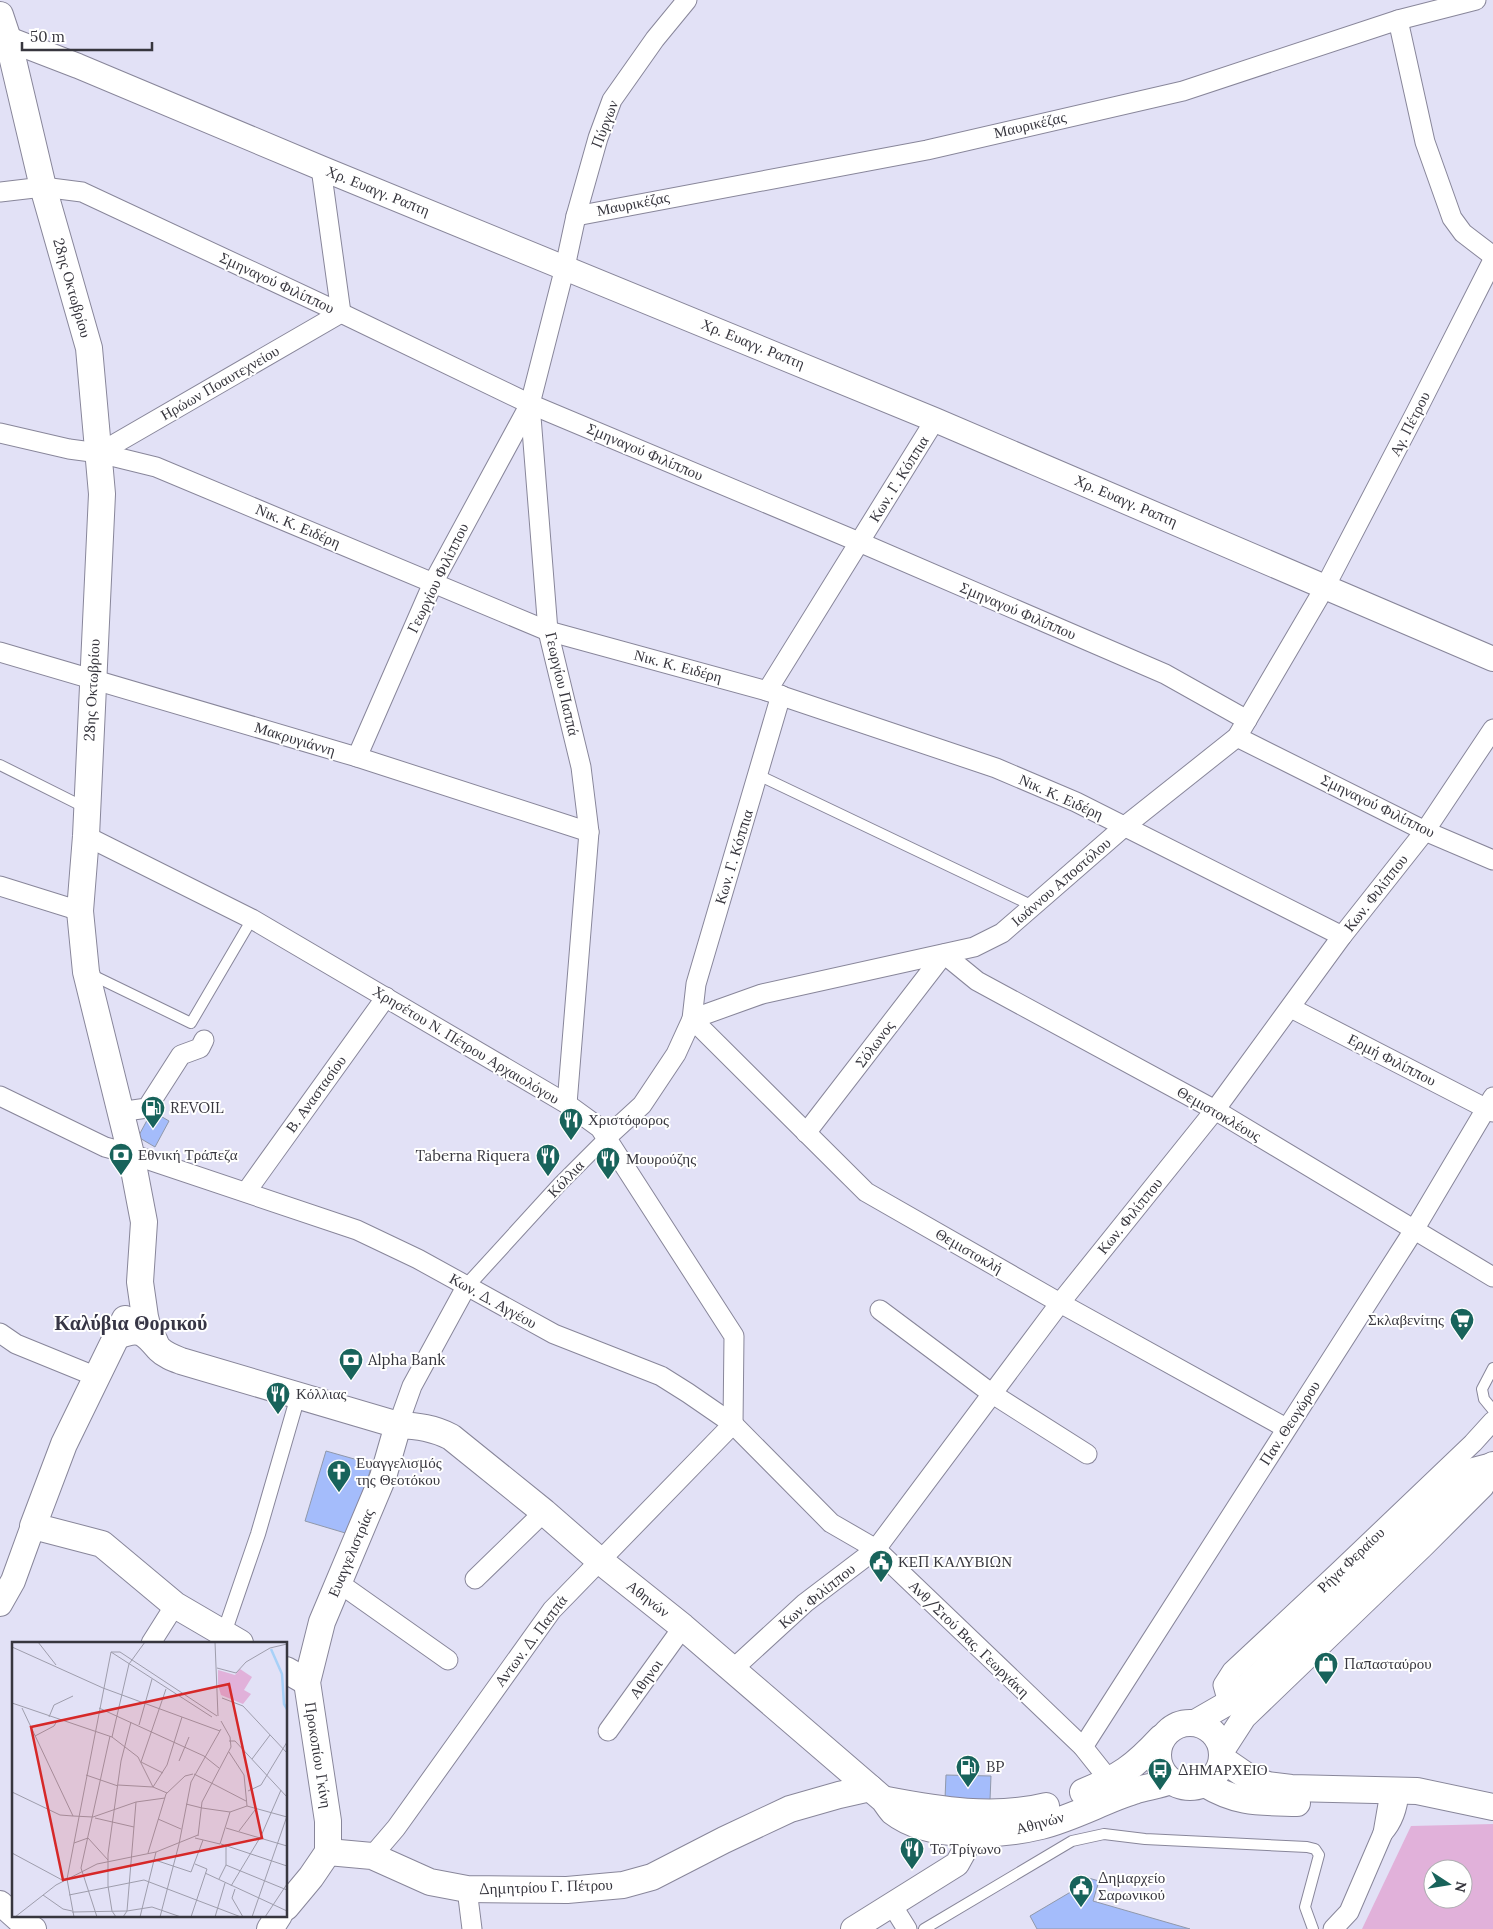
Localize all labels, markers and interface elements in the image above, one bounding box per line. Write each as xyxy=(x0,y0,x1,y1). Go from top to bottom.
scale bar xyxy=(22,20,152,52)
text: 50 m xyxy=(30,27,65,46)
street label: Πύργων xyxy=(587,97,622,150)
street label: Μαυρικέζας xyxy=(992,107,1068,142)
street label: Χρ. Ευαγγ. Ραπτη xyxy=(324,161,433,220)
street label: Μαυρικέζας xyxy=(595,187,671,220)
street label: 28ης Οκτωβρίου xyxy=(49,236,96,340)
street label: Σμηναγού Φιλίππου xyxy=(217,248,338,317)
street label: Χρ. Ευαγγ. Ραπτη xyxy=(699,314,808,373)
street label: Ηρώων Ποαυτεχνείου xyxy=(157,341,283,424)
street label: Αγ. Πέτρου xyxy=(1385,388,1434,459)
street label: Σμηναγού Φιλίππου xyxy=(584,418,706,485)
street label: Κων. Γ. Κόππια xyxy=(865,432,933,525)
street label: Χρ. Ευαγγ. Ραπτη xyxy=(1072,470,1181,531)
street label: Νικ. Κ. Ειδέρη xyxy=(253,499,344,552)
street label: Γεωργίου Φιλίππου xyxy=(403,520,472,636)
street label: Σμηναγού Φιλίππου xyxy=(957,577,1079,644)
street label: Γεωργίου Παππά xyxy=(541,630,584,738)
street label: 28ης Οκτωβρίου xyxy=(79,638,104,742)
street label: Νικ. Κ. Ειδέρη xyxy=(632,645,724,686)
street label: Μακρυγιάννη xyxy=(252,717,338,760)
street label: Νικ. Κ. Ειδέρη xyxy=(1016,769,1107,824)
street label: Σμηναγού Φιλίππου xyxy=(1318,770,1438,841)
street label: Κων. Γ. Κόππια xyxy=(710,807,757,907)
street label: Ιωάννου Αποστόλου xyxy=(1007,833,1114,930)
street label: Κων. Φιλίππου xyxy=(1339,850,1412,935)
street label: Χρησέτου Ν. Πέτρου Αρχαιολόγου xyxy=(369,981,563,1108)
street label: Σόλωνος xyxy=(851,1017,898,1071)
street label: Ερμή Φιλίππου xyxy=(1345,1029,1439,1090)
street label: Β. Αναστασίου xyxy=(281,1051,350,1136)
street label: Θεμιστοκλέους xyxy=(1174,1082,1265,1145)
fuel station icon: REVOIL xyxy=(140,1095,166,1129)
place label: REVOIL xyxy=(170,1098,224,1117)
restaurant icon: Χριστόφορος xyxy=(558,1107,584,1141)
place label: Χριστόφορος xyxy=(588,1110,669,1129)
bank icon: Εθνική Τράπεζα xyxy=(108,1142,134,1176)
restaurant icon: Taberna Riquera xyxy=(535,1143,561,1177)
place label: Εθνική Τράπεζα xyxy=(138,1145,238,1164)
place label: Taberna Riquera xyxy=(415,1146,530,1165)
restaurant icon: Μουρούζης xyxy=(595,1146,621,1180)
place label: Μουρούζης xyxy=(626,1149,696,1168)
street label: Κόλλια xyxy=(543,1156,588,1201)
street label: Κων. Φιλίππου xyxy=(1093,1174,1166,1258)
street label: Θεμιστοκλή xyxy=(932,1224,1006,1278)
street label: Κων. Δ. Αγγέου xyxy=(446,1269,540,1332)
supermarket icon: Σκλαβενίτης xyxy=(1449,1307,1475,1341)
district label: Καλύβια Θορικού xyxy=(55,1310,207,1335)
place label: Σκλαβενίτης xyxy=(1368,1310,1444,1329)
bank icon: Alpha Bank xyxy=(338,1347,364,1381)
place label: Alpha Bank xyxy=(367,1350,445,1369)
street label: Παν. Θεογώρου xyxy=(1255,1377,1324,1469)
restaurant icon: Κόλλιας xyxy=(265,1381,291,1415)
place label: Κόλλιας xyxy=(296,1384,347,1403)
place label: Ευαγγελισμός της Θεοτόκου xyxy=(356,1453,442,1489)
church icon: Ευαγγελισμός της Θεοτόκου xyxy=(326,1459,352,1493)
street label: Ευαγγελιστρίας xyxy=(323,1506,378,1600)
street label: Ρήγα Φεραίου xyxy=(1313,1523,1388,1596)
public building icon: ΚΕΠ ΚΑΛΥΒΙΩΝ xyxy=(868,1549,894,1583)
place label: ΚΕΠ ΚΑΛΥΒΙΩΝ xyxy=(898,1552,1012,1571)
street label: Κων. Φιλίππου xyxy=(775,1559,859,1632)
street label: Αθηνών xyxy=(623,1576,674,1621)
street label: Ανθ/Στού Βας. Γεωργάκη xyxy=(904,1576,1034,1702)
street label: Αντων. Δ. Παππά xyxy=(490,1591,571,1690)
inset map xyxy=(12,1642,288,1916)
shop icon: Παπασταύρου xyxy=(1313,1651,1339,1685)
place label: Παπασταύρου xyxy=(1344,1654,1432,1673)
street label: Αθηνοι xyxy=(625,1655,666,1702)
street label: Προκοπίου Γκίνη xyxy=(301,1701,336,1809)
fuel station icon: BP xyxy=(955,1754,981,1788)
place label: BP xyxy=(986,1757,1004,1776)
bus stop icon: ΔΗΜΑΡΧΕΙΟ xyxy=(1147,1757,1173,1791)
place label: ΔΗΜΑΡΧΕΙΟ xyxy=(1178,1760,1268,1779)
street label: Αθηνών xyxy=(1014,1807,1066,1838)
restaurant icon: Το Τρίγωνο xyxy=(899,1836,925,1870)
place label: Το Τρίγωνο xyxy=(930,1839,1001,1858)
north arrow xyxy=(1423,1859,1473,1909)
place label: Δημαρχείο Σαρωνικού xyxy=(1098,1868,1165,1904)
public building icon: Δημαρχείο Σαρωνικού xyxy=(1068,1874,1094,1908)
street label: Δημητρίου Γ. Πέτρου xyxy=(479,1875,613,1898)
text: N xyxy=(1451,1880,1471,1894)

